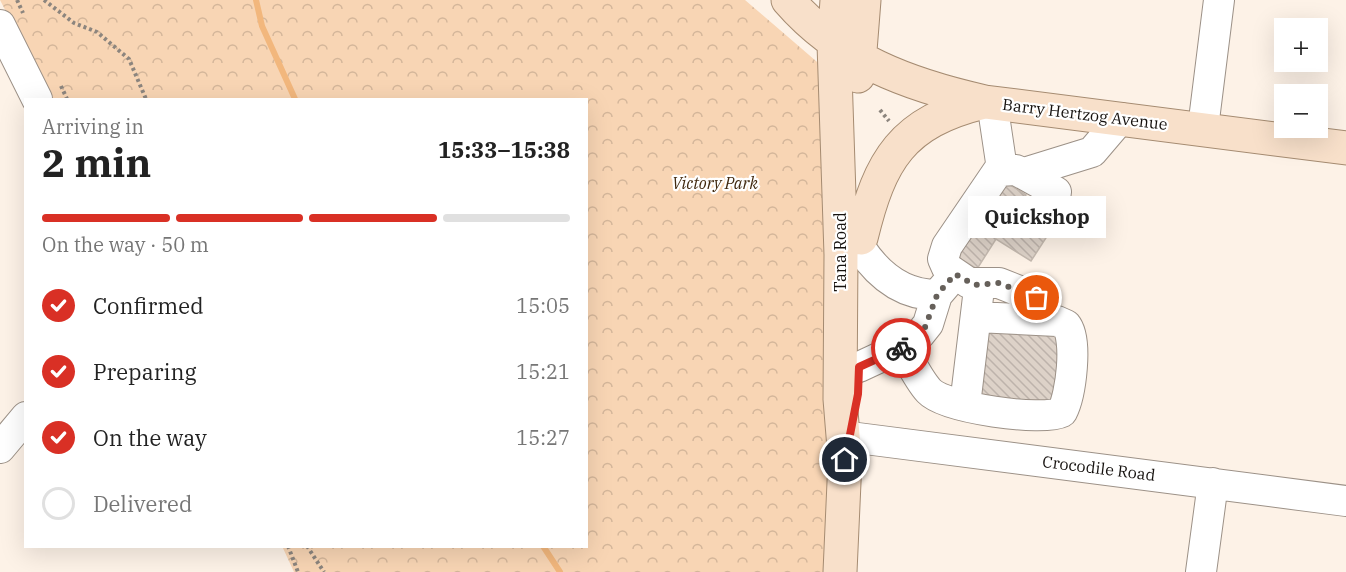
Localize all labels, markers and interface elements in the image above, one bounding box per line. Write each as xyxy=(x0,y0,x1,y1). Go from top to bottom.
map controls xyxy=(1274,18,1328,138)
button: + xyxy=(1274,18,1328,72)
button: − xyxy=(1274,84,1328,138)
street label: Barry Hertzog Avenue xyxy=(1001,94,1169,134)
text: Arriving in xyxy=(42,113,144,140)
text: 15:33–15:38 xyxy=(438,135,570,164)
text: 2 min xyxy=(42,137,151,188)
park label: Victory Park xyxy=(672,173,759,193)
callout: Quickshop xyxy=(968,196,1106,238)
text: Quickshop xyxy=(984,203,1090,230)
street label: Tana Road xyxy=(830,212,850,292)
text: On the way · 50 m xyxy=(42,231,209,258)
pin xyxy=(1011,272,1062,323)
icon: bag xyxy=(1020,281,1053,314)
icon: check xyxy=(42,289,75,322)
text: Confirmed xyxy=(93,291,204,320)
text: 15:05 xyxy=(516,292,570,319)
courier xyxy=(871,318,931,378)
icon: bike xyxy=(885,332,918,365)
icon: check xyxy=(42,355,75,388)
text: Preparing xyxy=(93,357,197,386)
text: 15:21 xyxy=(516,358,570,385)
icon: check xyxy=(42,421,75,454)
text: On the way xyxy=(93,423,207,452)
text: 15:27 xyxy=(516,424,570,451)
pin xyxy=(819,434,870,485)
icon: home xyxy=(828,443,861,476)
street label: Crocodile Road xyxy=(1041,451,1157,485)
text: Delivered xyxy=(93,489,192,518)

